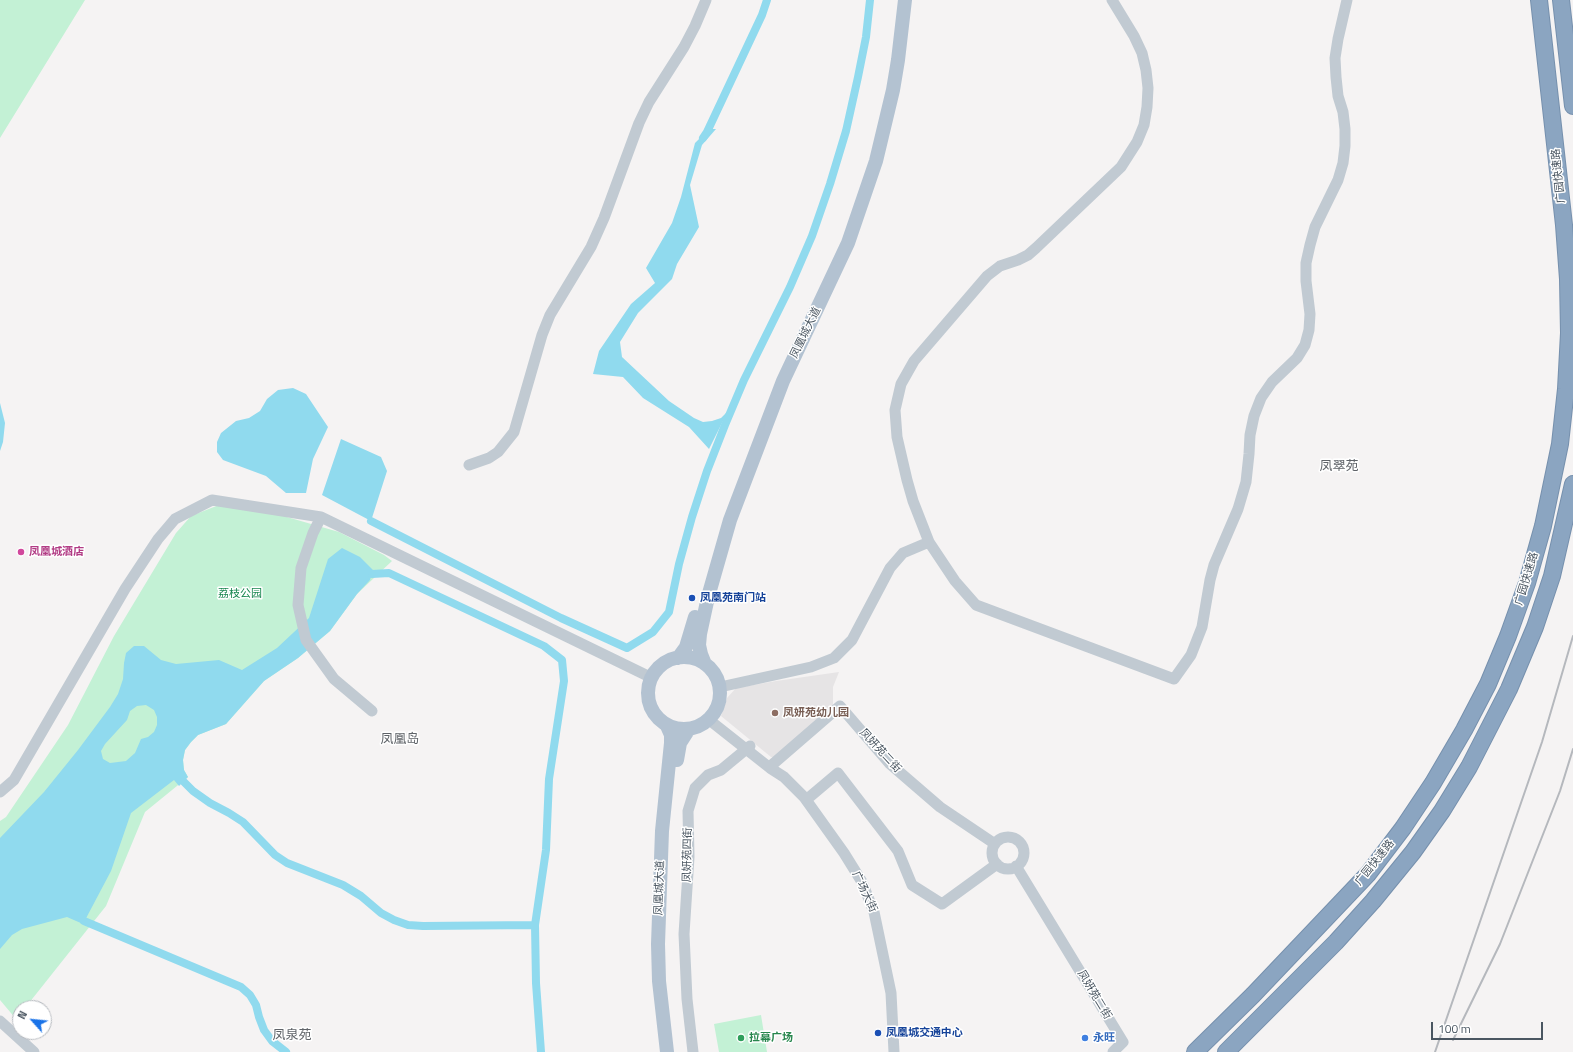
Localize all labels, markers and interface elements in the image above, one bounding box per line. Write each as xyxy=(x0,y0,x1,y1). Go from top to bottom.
street label: 广园快速路 xyxy=(1550,148,1568,204)
street label: 凤凰城大道 xyxy=(788,305,824,361)
district label: 凤翠苑 xyxy=(1320,459,1358,475)
place label: 凤凰城酒店 xyxy=(29,545,84,559)
marker: 凤凰城酒店 xyxy=(16,547,26,557)
street label: 广园快速路 xyxy=(1513,551,1541,607)
park label: 荔枝公园 xyxy=(218,587,262,601)
place label: 凤凰苑南门站 xyxy=(700,591,766,605)
marker: 凤凰苑南门站 xyxy=(687,593,697,603)
place label: 凤妍苑幼儿园 xyxy=(783,706,849,720)
marker: 凤妍苑幼儿园 xyxy=(770,708,780,718)
street label: 凤妍苑二街 xyxy=(856,726,904,776)
district label: 凤凰岛 xyxy=(381,732,419,748)
street label: 凤妍苑四街 xyxy=(681,827,695,883)
street label: 广园快速路 xyxy=(1353,837,1397,889)
street label: 凤凰城大道 xyxy=(652,860,668,916)
street label: 广场大街 xyxy=(849,869,879,915)
street label: 凤妍苑二街 xyxy=(1074,968,1114,1022)
north arrow xyxy=(12,1000,52,1040)
text: N xyxy=(13,1008,31,1022)
scale bar xyxy=(1433,1014,1545,1040)
text: 100 m xyxy=(1438,1019,1471,1038)
place label: 凤凰城交通中心 xyxy=(886,1026,963,1040)
district label: 凤泉苑 xyxy=(273,1028,311,1044)
marker: 凤凰城交通中心 xyxy=(873,1028,883,1038)
place label: 拉幕广场 xyxy=(749,1031,793,1045)
place label: 永旺 xyxy=(1093,1031,1115,1045)
marker: 拉幕广场 xyxy=(736,1033,746,1043)
marker: 永旺 xyxy=(1080,1033,1090,1043)

